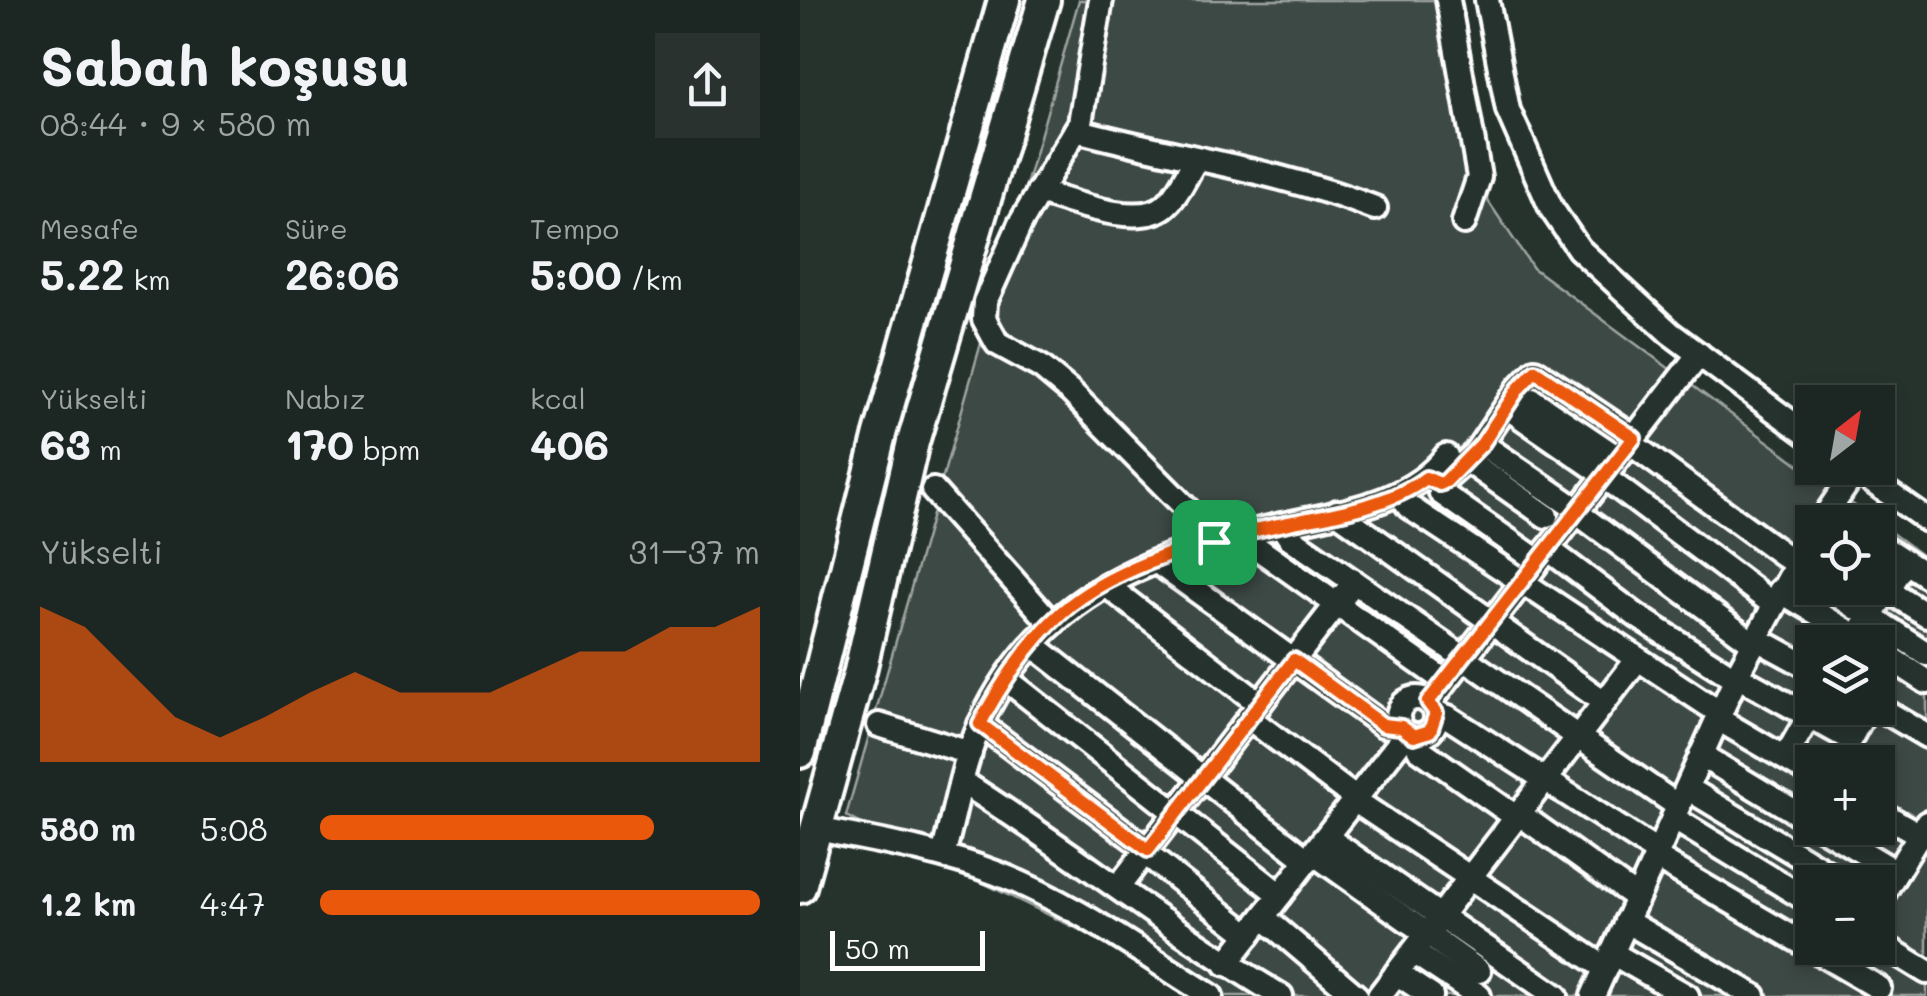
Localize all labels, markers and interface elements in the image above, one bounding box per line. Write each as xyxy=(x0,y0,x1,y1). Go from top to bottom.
text: Sabah koşusu xyxy=(40,28,410,100)
button: share xyxy=(655,33,760,138)
text: 08:44 · 9 × 580 m xyxy=(40,102,311,144)
text: Mesafe xyxy=(40,210,139,246)
text: Süre xyxy=(285,210,347,246)
text: Tempo xyxy=(530,210,619,246)
text: 5.22 xyxy=(40,246,124,301)
text: 26:06 xyxy=(285,246,400,301)
text: 5:00 xyxy=(530,246,622,301)
text: km xyxy=(124,261,171,297)
text: /km xyxy=(622,261,683,297)
text: Yükselti xyxy=(40,380,147,416)
text: Nabız xyxy=(285,380,365,416)
text: kcal xyxy=(530,380,586,416)
north arrow xyxy=(1795,385,1895,485)
map controls xyxy=(1795,385,1895,965)
text: 63 xyxy=(40,416,91,471)
text: 170 xyxy=(285,416,354,471)
text: 406 xyxy=(530,416,609,471)
text: m xyxy=(91,431,122,467)
text: bpm xyxy=(354,431,420,467)
pin xyxy=(1172,500,1257,585)
button: locate xyxy=(1795,505,1895,605)
icon: arrive xyxy=(1187,515,1242,570)
text: Yükselti xyxy=(40,530,163,572)
text: 31–37 m xyxy=(628,530,760,572)
button: layers xyxy=(1795,625,1895,725)
button: + xyxy=(1795,745,1895,845)
text: 580 m xyxy=(40,807,136,849)
text: 5:08 xyxy=(200,807,268,849)
button: − xyxy=(1795,865,1895,965)
text: 1.2 km xyxy=(40,882,136,924)
text: 4:47 xyxy=(200,882,265,924)
scale bar xyxy=(830,926,985,970)
text: 50 m xyxy=(845,930,910,966)

